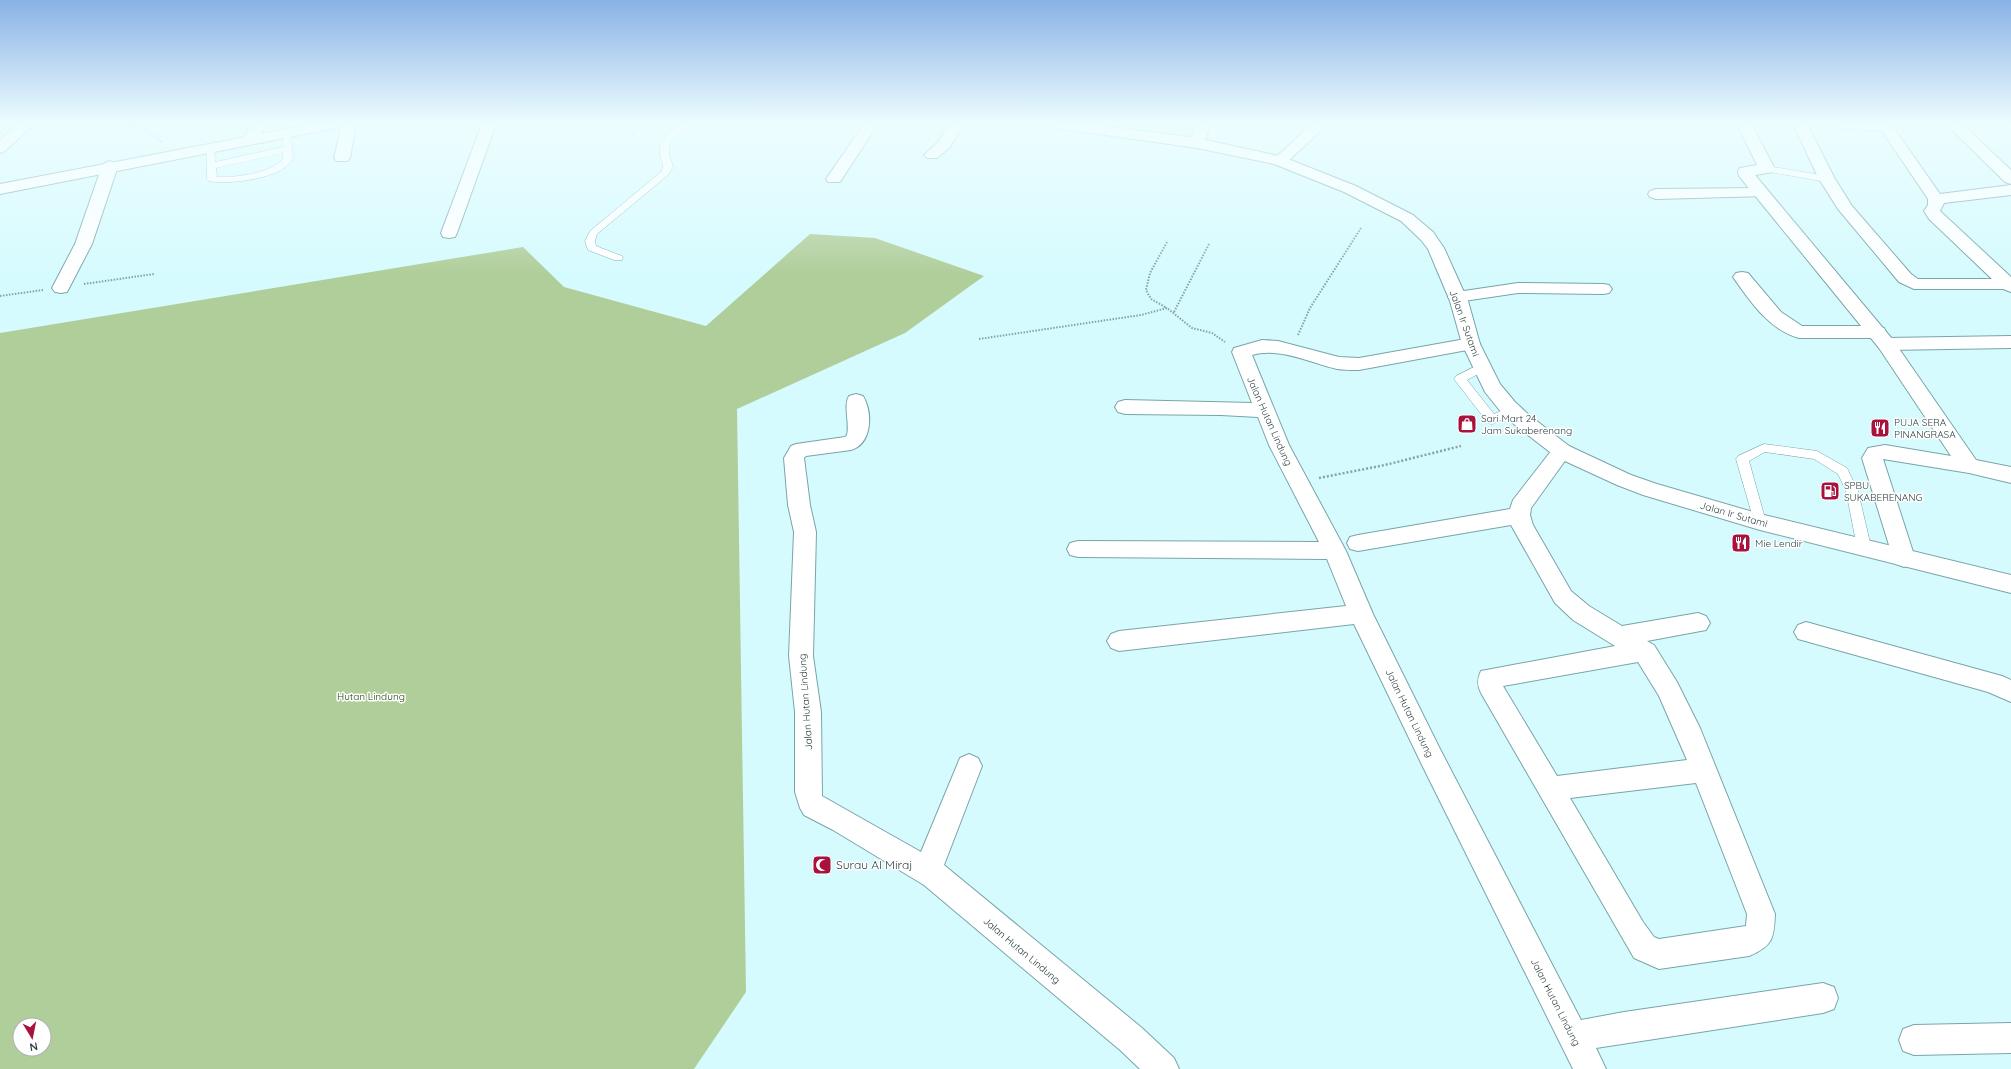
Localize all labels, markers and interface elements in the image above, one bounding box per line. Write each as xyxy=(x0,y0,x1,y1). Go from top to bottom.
street label: Jalan Ir Sutami xyxy=(1446,288,1483,358)
street label: Jalan Hutan Lindung xyxy=(1244,374,1295,468)
place label: Sari Mart 24 Jam Sukaberenang xyxy=(1481,412,1572,437)
shop icon: Sari Mart 24 Jam Sukaberenang xyxy=(1456,413,1478,435)
place label: PUJA SERA PINANGRASA xyxy=(1894,416,1956,441)
restaurant icon: PUJA SERA PINANGRASA xyxy=(1869,417,1891,439)
place label: SPBU SUKABERENANG xyxy=(1844,479,1923,504)
fuel station icon: SPBU SUKABERENANG xyxy=(1819,480,1841,502)
street label: Jalan Ir Sutami xyxy=(1699,499,1769,530)
restaurant icon: Mie Lendir xyxy=(1730,532,1752,554)
place label: Mie Lendir xyxy=(1755,537,1803,550)
street label: Jalan Hutan Lindung xyxy=(796,653,815,751)
street label: Jalan Hutan Lindung xyxy=(1383,667,1437,760)
park label: Hutan Lindung xyxy=(337,690,405,703)
mosque icon: Surau Al Miraj xyxy=(811,854,833,876)
place label: Surau Al Miraj xyxy=(836,857,913,872)
street label: Jalan Hutan Lindung xyxy=(980,914,1063,986)
street label: Jalan Hutan Lindung xyxy=(1528,956,1583,1048)
north arrow xyxy=(12,1017,52,1057)
text: N xyxy=(29,1039,39,1054)

